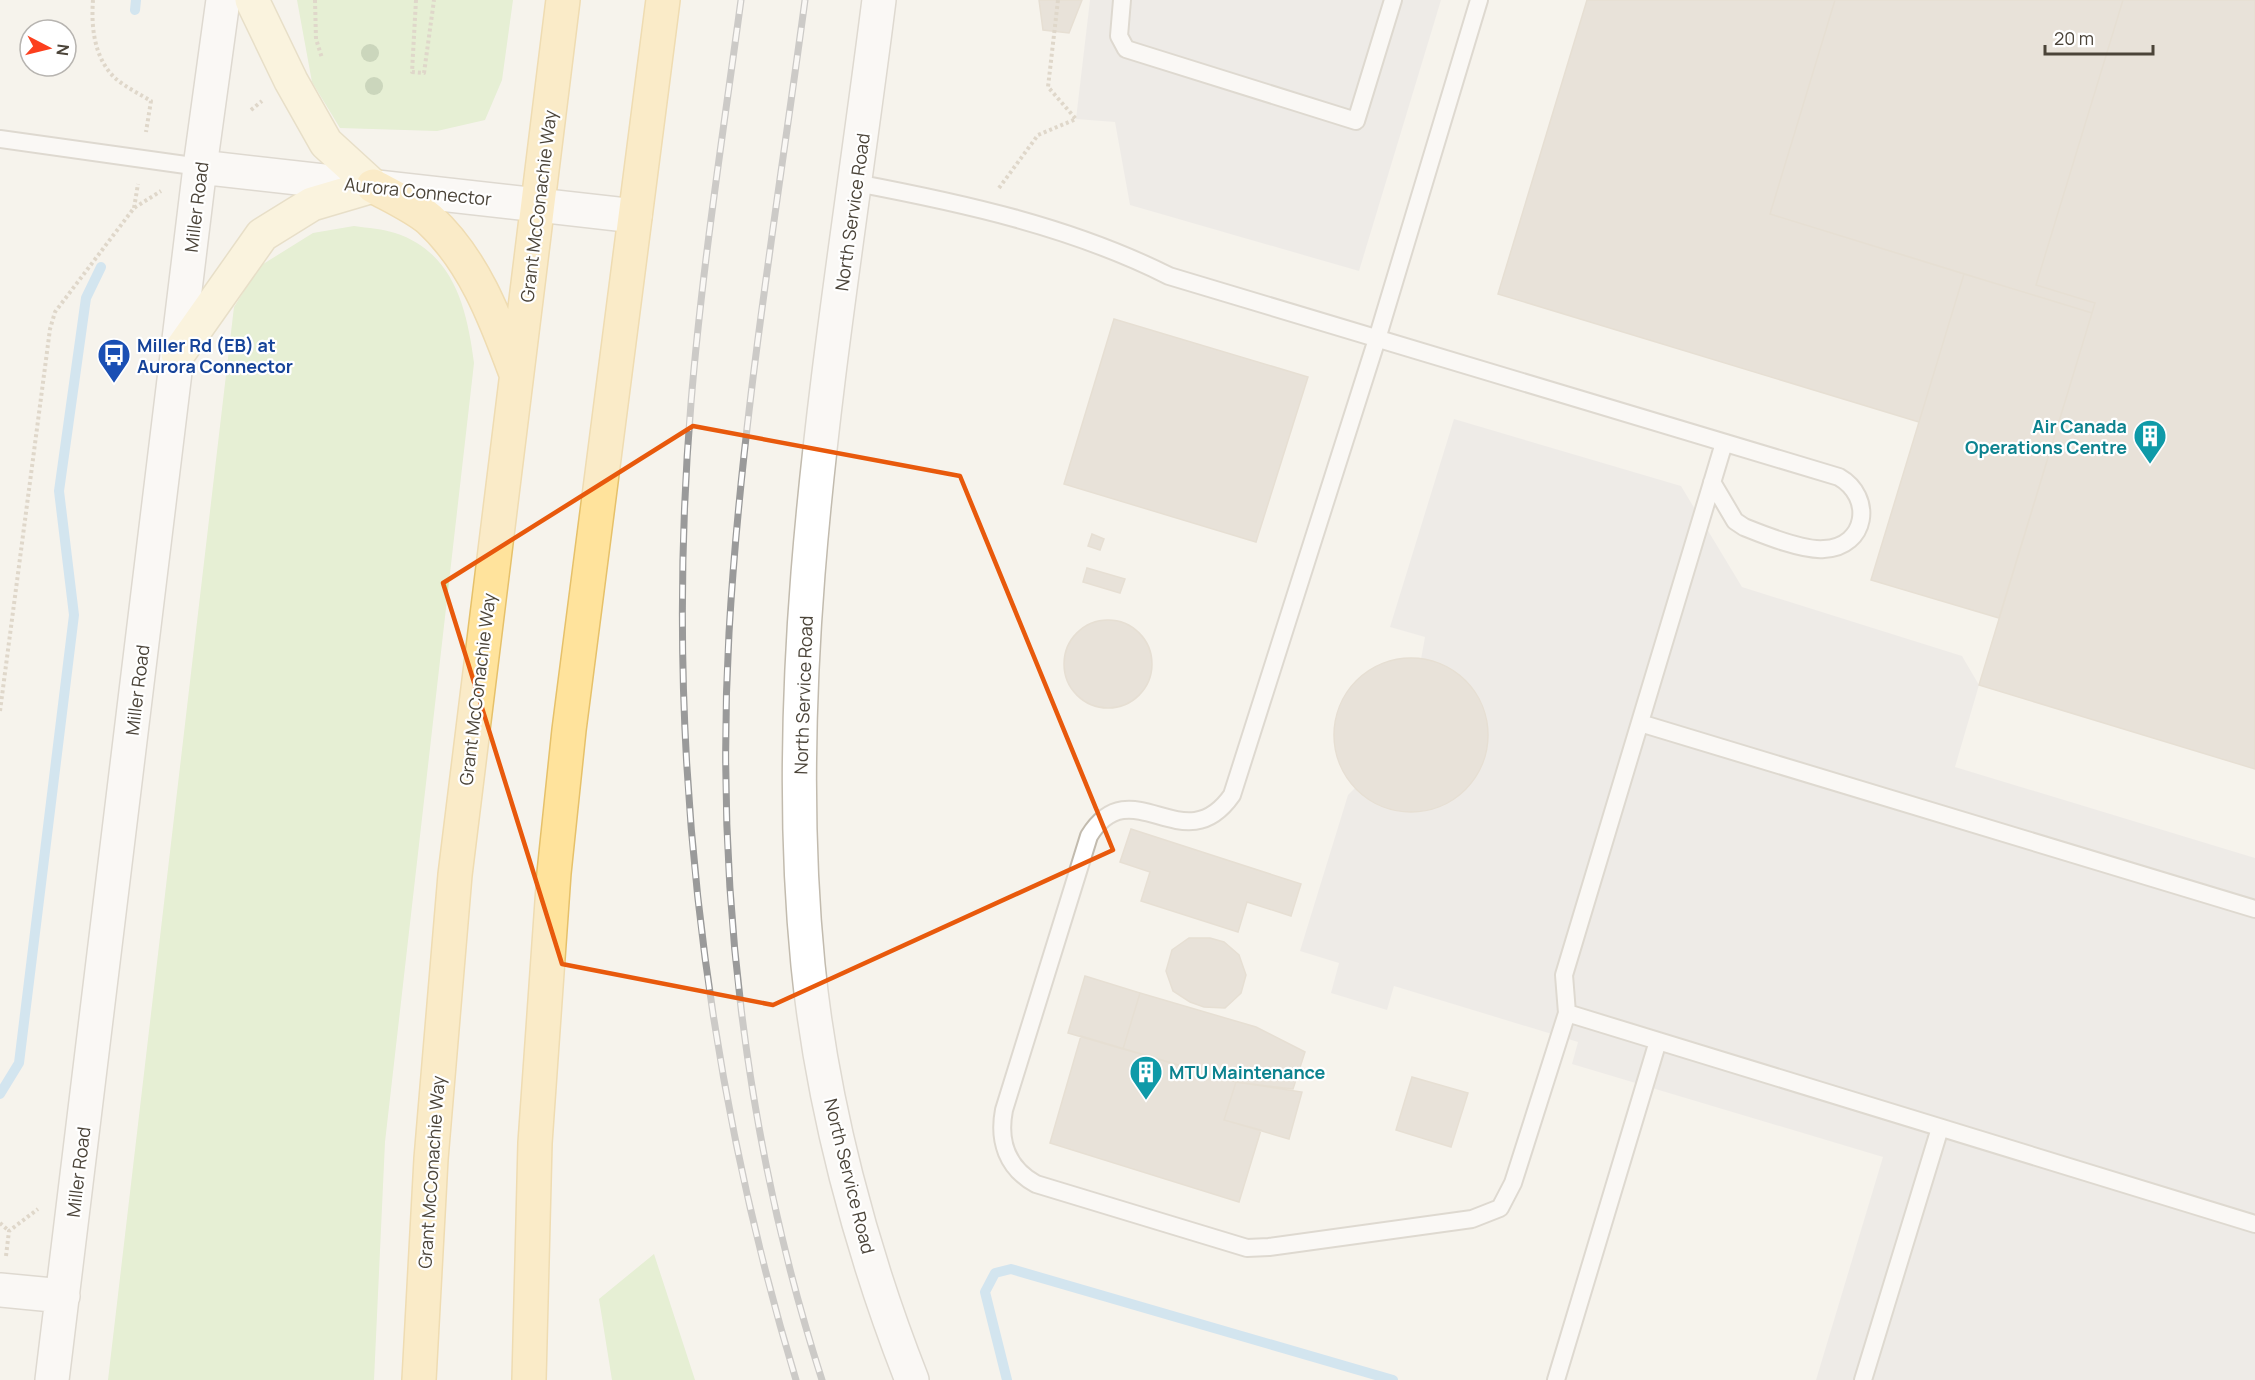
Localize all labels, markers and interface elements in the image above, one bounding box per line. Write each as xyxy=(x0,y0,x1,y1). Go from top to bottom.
north arrow xyxy=(18,18,78,78)
scale bar xyxy=(2045,18,2153,56)
text: 20 m xyxy=(2054,26,2094,50)
text: N xyxy=(51,43,75,57)
street label: Grant McConachie Way xyxy=(514,108,562,304)
street label: North Service Road xyxy=(829,132,875,292)
street label: Miller Road xyxy=(179,160,213,254)
street label: Aurora Connector xyxy=(343,171,493,211)
place label: Miller Rd (EB) at Aurora Connector xyxy=(137,333,293,378)
bus stop icon: Miller Rd (EB) at Aurora Connector xyxy=(96,337,132,384)
place label: Air Canada Operations Centre xyxy=(1965,414,2127,459)
building icon: Air Canada Operations Centre xyxy=(2132,418,2168,465)
street label: Grant McConachie Way xyxy=(453,591,501,787)
street label: North Service Road xyxy=(788,615,818,775)
street label: Miller Road xyxy=(120,643,154,737)
building icon: MTU Maintenance xyxy=(1128,1054,1164,1101)
place label: MTU Maintenance xyxy=(1169,1060,1326,1084)
street label: Grant McConachie Way xyxy=(412,1074,450,1269)
street label: North Service Road xyxy=(819,1096,881,1256)
street label: Miller Road xyxy=(61,1125,95,1219)

